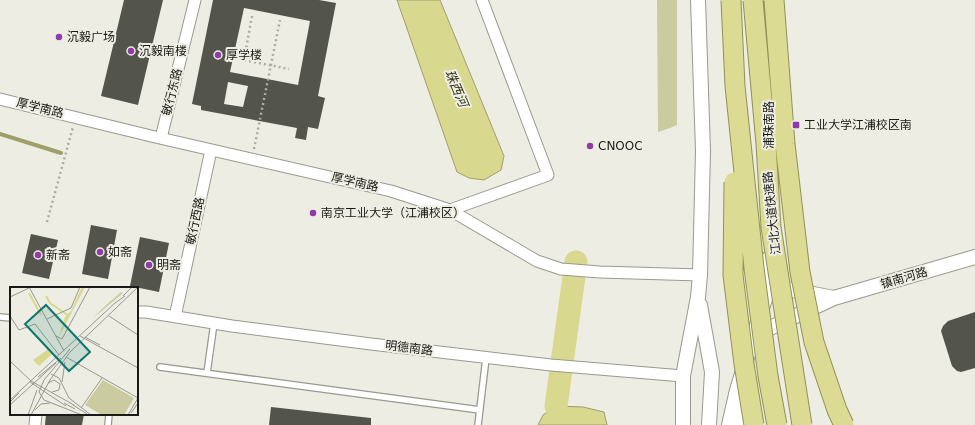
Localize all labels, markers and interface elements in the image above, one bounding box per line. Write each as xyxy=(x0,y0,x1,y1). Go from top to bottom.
place label: 沉毅广场 xyxy=(67,30,115,44)
marker: 沉毅广场 xyxy=(54,32,64,42)
place label: 沉毅南楼 xyxy=(139,44,187,58)
marker: 沉毅南楼 xyxy=(126,46,136,56)
place label: 厚学楼 xyxy=(226,48,262,62)
marker: 厚学楼 xyxy=(213,50,223,60)
street label: 敏行东路 xyxy=(159,67,185,117)
water label: 珠西河 xyxy=(442,67,472,112)
street label: 厚学南路 xyxy=(15,95,65,121)
street label: 浦珠南路 xyxy=(762,101,776,149)
place label: 工业大学江浦校区南 xyxy=(804,118,912,132)
marker: 工业大学江浦校区南 xyxy=(791,120,801,130)
place label: CNOOC xyxy=(598,139,643,153)
marker: CNOOC xyxy=(585,141,595,151)
street label: 厚学南路 xyxy=(330,170,380,194)
street label: 江北大道快速路 xyxy=(761,170,783,256)
street label: 敏行西路 xyxy=(183,196,207,246)
place label: 南京工业大学（江浦校区） xyxy=(321,206,465,220)
marker: 南京工业大学（江浦校区） xyxy=(308,208,318,218)
place label: 如斋 xyxy=(108,245,132,259)
marker: 如斋 xyxy=(95,247,105,257)
place label: 新斋 xyxy=(46,248,70,262)
marker: 新斋 xyxy=(33,250,43,260)
place label: 明斋 xyxy=(157,258,181,272)
marker: 明斋 xyxy=(144,260,154,270)
street label: 镇南河路 xyxy=(879,265,929,291)
inset map xyxy=(10,287,138,415)
street label: 明德南路 xyxy=(384,338,434,358)

